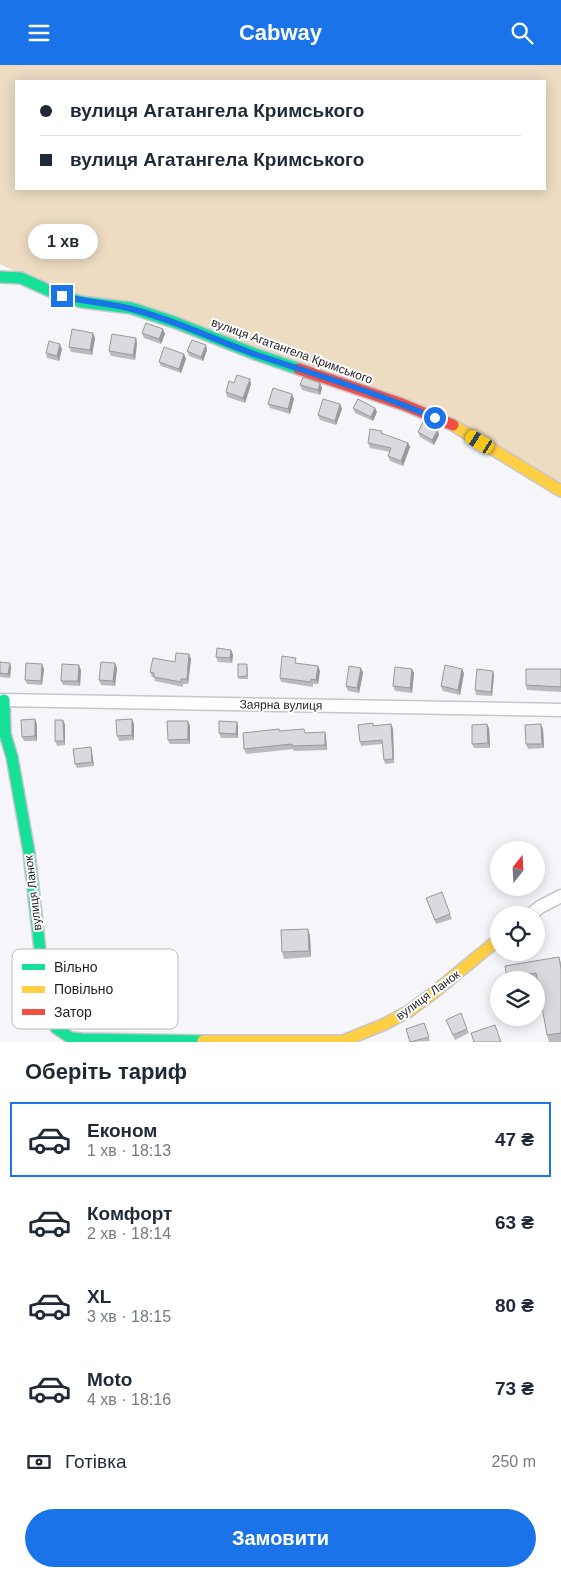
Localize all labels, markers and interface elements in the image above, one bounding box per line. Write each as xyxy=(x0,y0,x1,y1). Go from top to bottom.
icon: menu xyxy=(25,19,53,47)
icon: search xyxy=(508,19,536,47)
text: Cabway xyxy=(239,20,322,45)
text: вулиця Агатангела Кримського xyxy=(70,100,364,121)
text: вулиця Агатангела Кримського xyxy=(70,149,364,170)
callout: 1 хв xyxy=(27,223,97,259)
text: 1 хв xyxy=(47,233,79,250)
route end xyxy=(51,285,73,307)
street label: вулиця Агатангела Кримського xyxy=(209,315,375,387)
route start xyxy=(424,407,446,429)
car xyxy=(463,428,496,456)
street label: Заярна вулиця xyxy=(240,697,322,713)
north arrow xyxy=(490,841,545,896)
map controls xyxy=(490,841,545,1026)
street label: вулиця Ланок xyxy=(21,854,45,931)
button: locate xyxy=(490,906,545,961)
legend xyxy=(12,949,178,1029)
text: Вільно xyxy=(54,959,98,975)
street label: вулиця Ланок xyxy=(393,967,463,1023)
button: layers xyxy=(490,971,545,1026)
text: Повільно xyxy=(54,981,114,997)
text: Затор xyxy=(54,1004,92,1020)
text: Оберіть тариф xyxy=(25,1059,187,1084)
icon: car xyxy=(27,1117,72,1162)
text: Економ xyxy=(87,1120,157,1141)
text: 47 ₴ xyxy=(495,1129,534,1150)
text: 1 хв · 18:13 xyxy=(87,1142,171,1159)
icon: car xyxy=(27,1200,72,1245)
text: Комфорт xyxy=(87,1203,172,1224)
text: 63 ₴ xyxy=(495,1212,534,1233)
text: 2 хв · 18:14 xyxy=(87,1225,171,1242)
icon: car xyxy=(27,1283,72,1328)
text: XL xyxy=(87,1286,111,1307)
text: 80 ₴ xyxy=(495,1295,534,1316)
text: 3 хв · 18:15 xyxy=(87,1308,171,1325)
icon: car xyxy=(27,1366,72,1411)
text: Moto xyxy=(87,1369,132,1390)
text: 73 ₴ xyxy=(495,1378,534,1399)
text: 4 хв · 18:16 xyxy=(87,1391,171,1408)
icon: cash xyxy=(25,1448,53,1476)
text: Готівка xyxy=(65,1451,126,1472)
text: 250 m xyxy=(492,1453,536,1470)
button: Замовити xyxy=(25,1509,536,1567)

